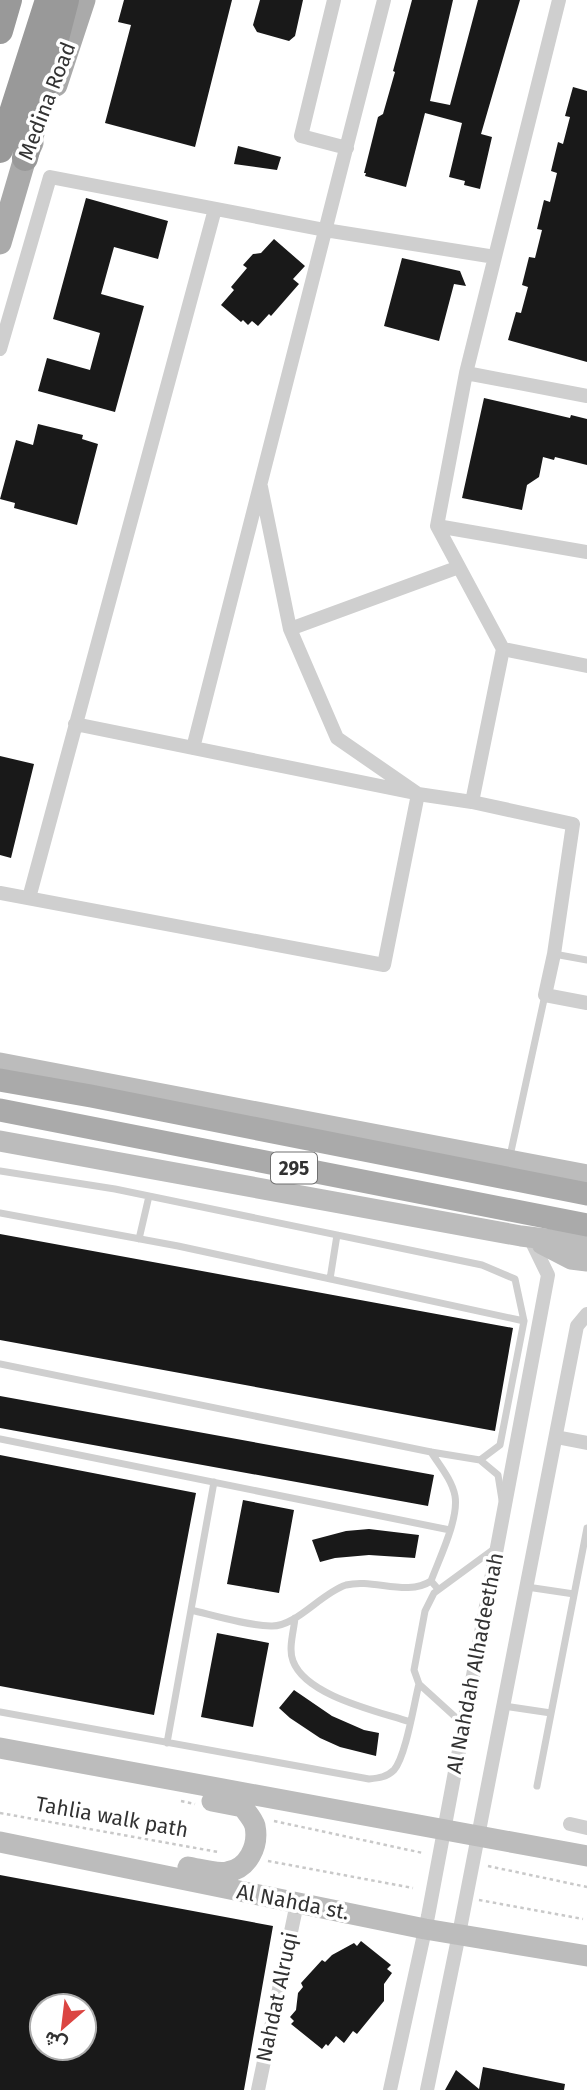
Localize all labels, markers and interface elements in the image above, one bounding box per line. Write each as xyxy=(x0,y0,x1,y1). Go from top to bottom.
street label: Medina Road xyxy=(13,38,81,164)
road number: 295 xyxy=(271,1152,317,1184)
street label: Al Nahdah Alhadeethah xyxy=(441,1550,509,1776)
street label: Tahlia walk path xyxy=(34,1791,190,1843)
street label: Al Nahda st. xyxy=(235,1878,351,1926)
street label: Nahdat Alruqi xyxy=(251,1930,303,2064)
north arrow xyxy=(28,1992,98,2062)
text: ش xyxy=(40,2026,71,2057)

